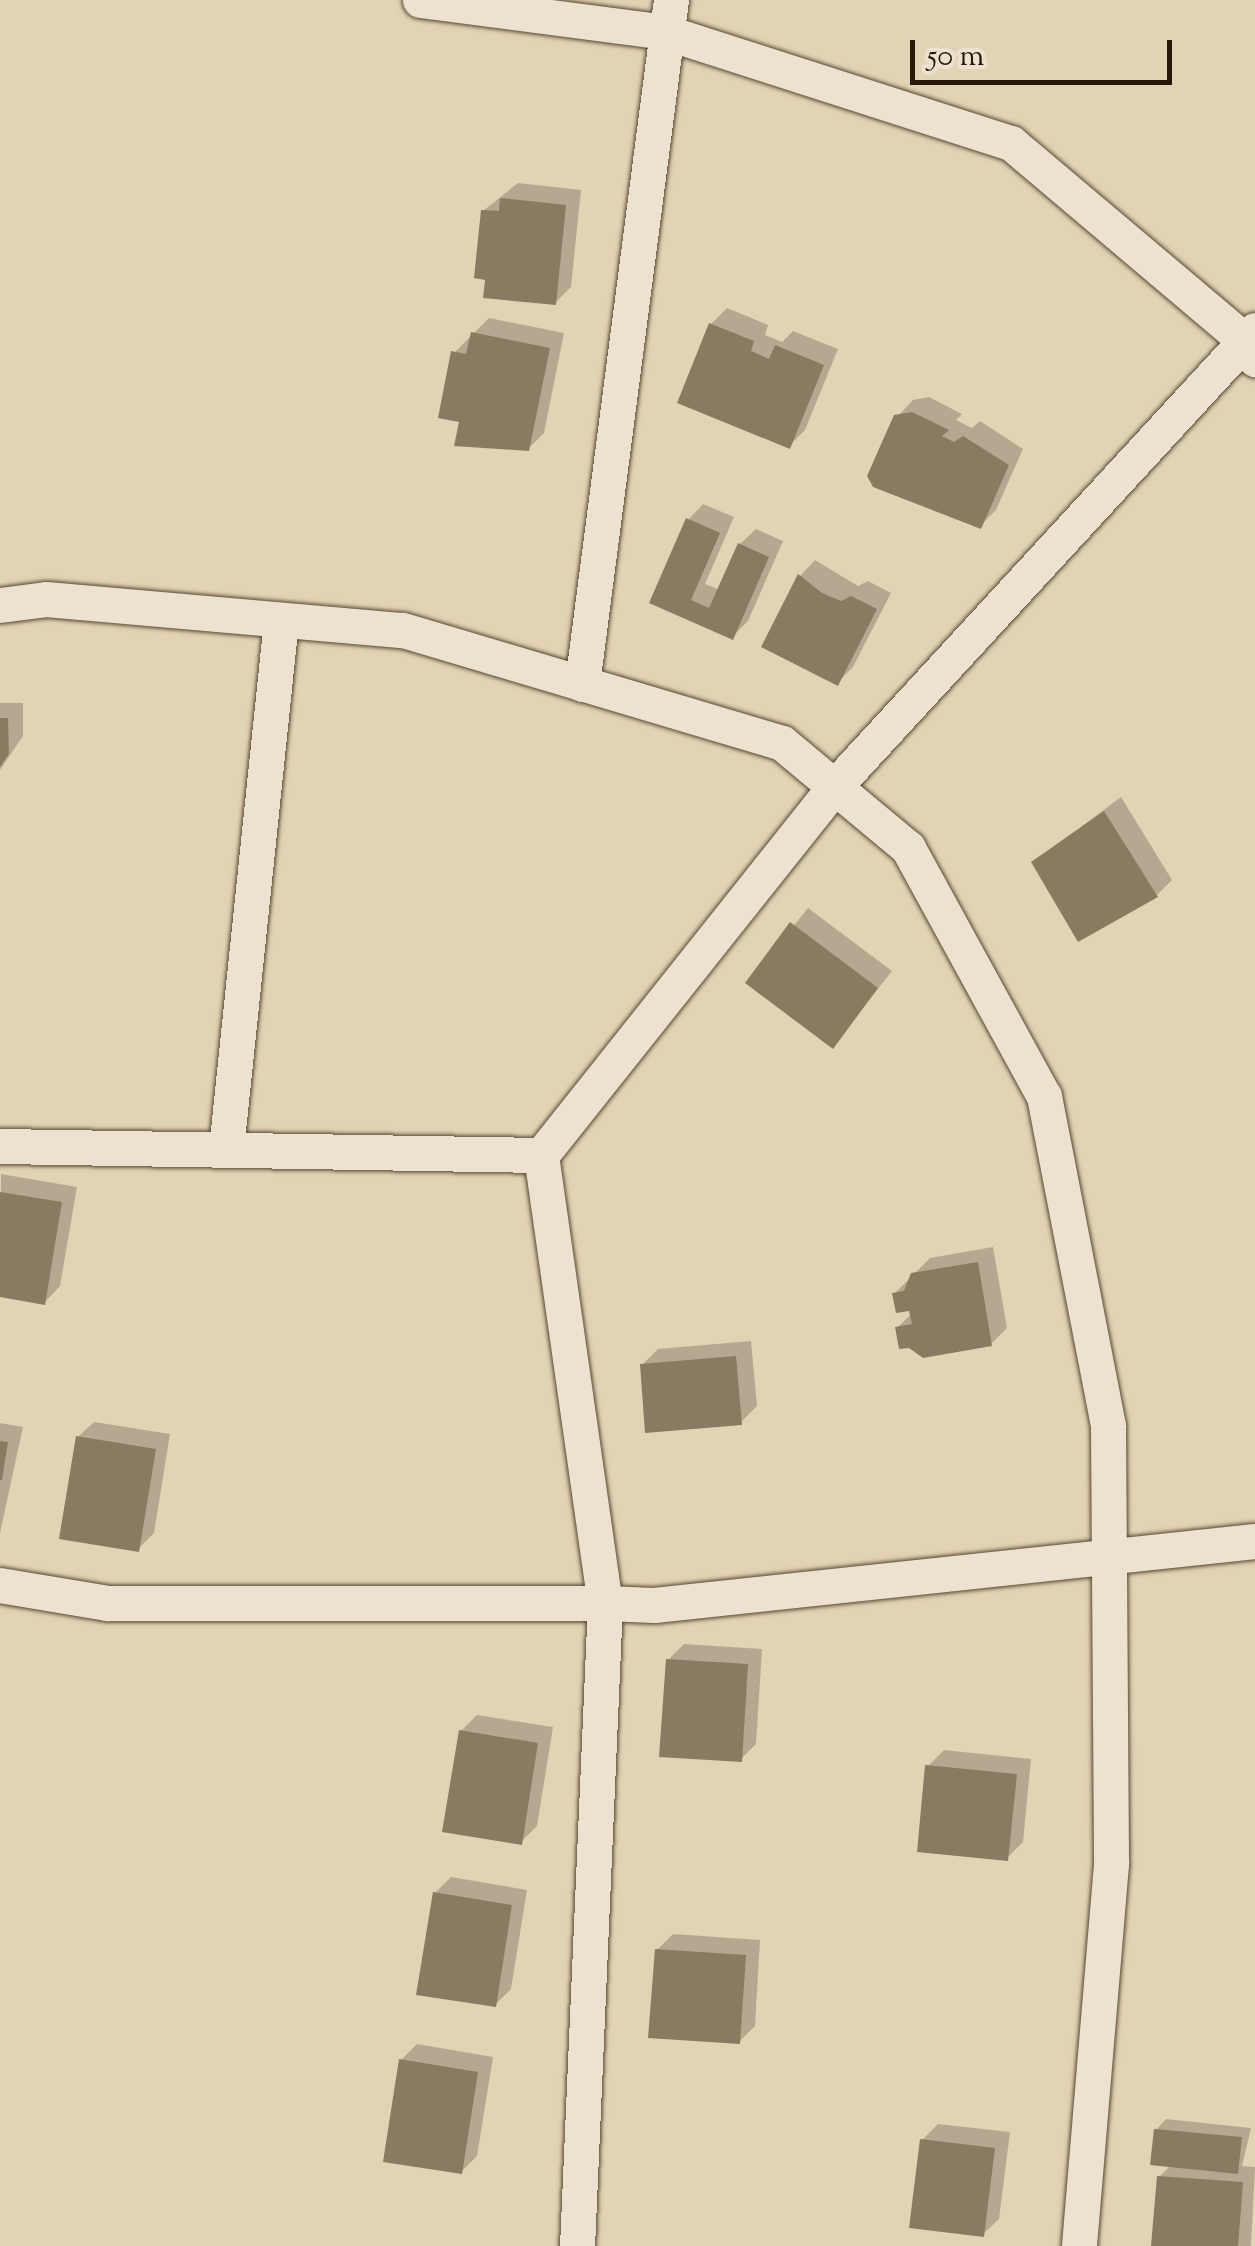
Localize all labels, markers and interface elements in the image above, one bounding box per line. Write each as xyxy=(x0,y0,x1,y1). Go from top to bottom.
scale bar xyxy=(915,20,1178,82)
text: 50 m xyxy=(927,36,984,79)

